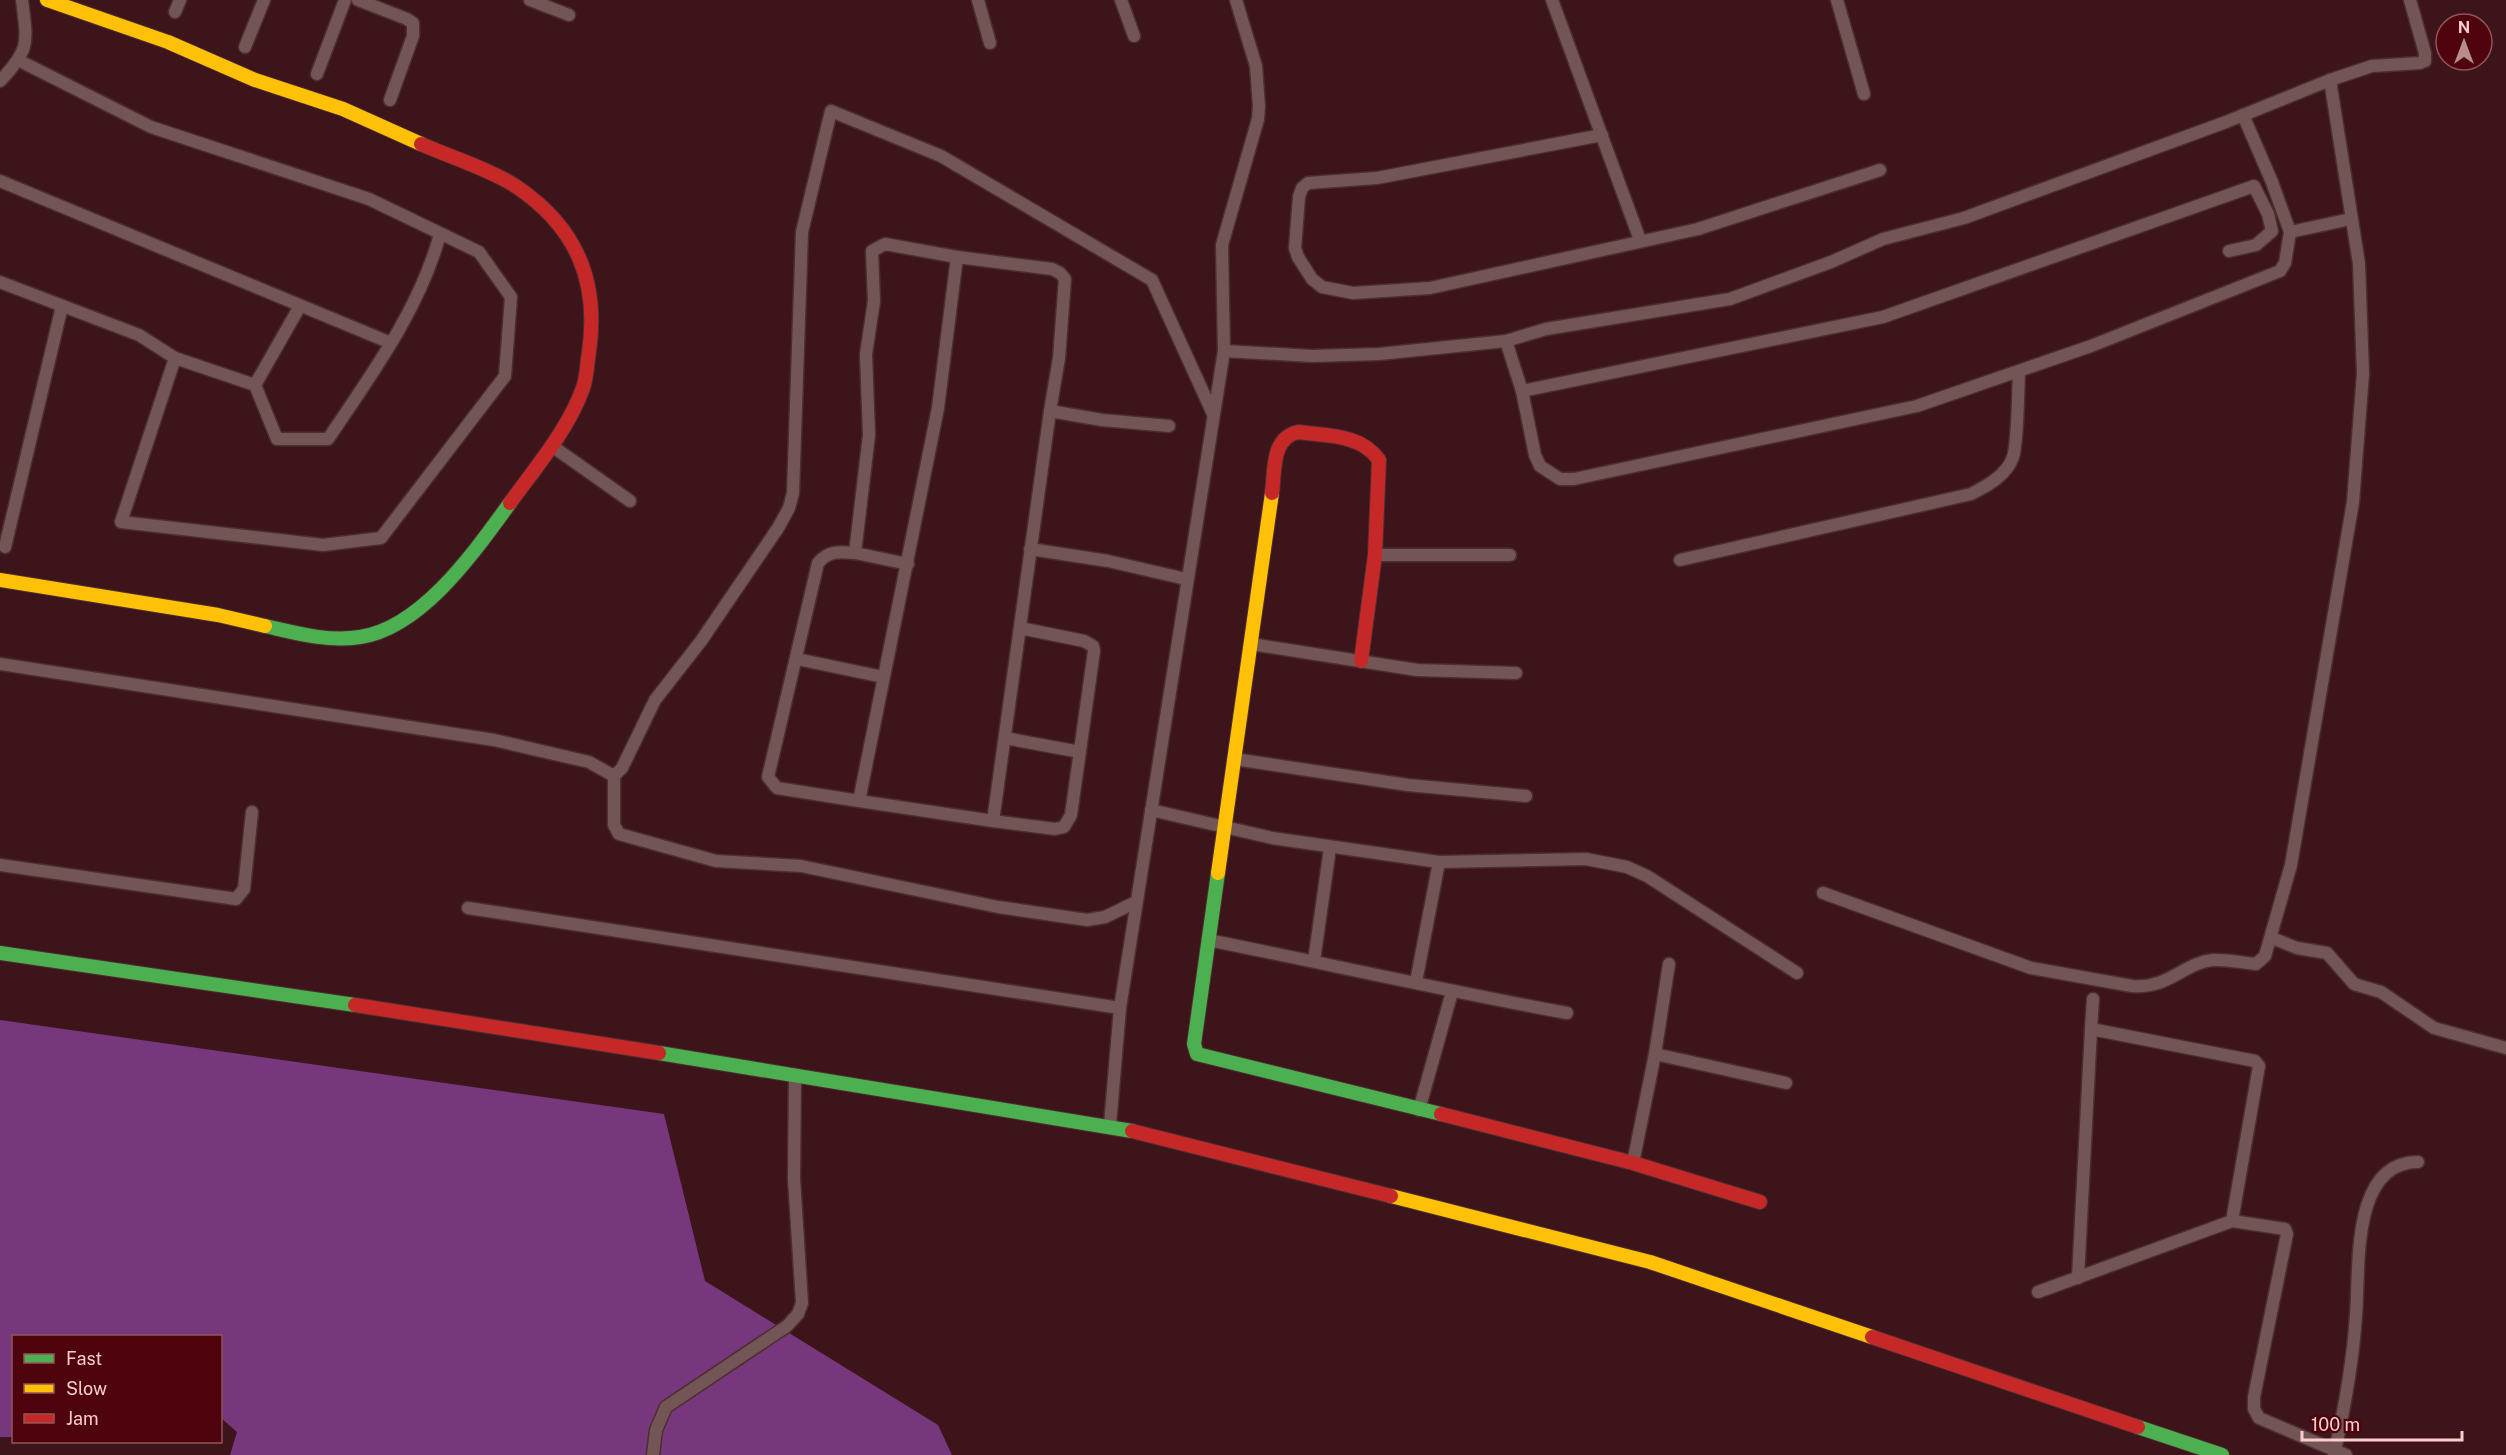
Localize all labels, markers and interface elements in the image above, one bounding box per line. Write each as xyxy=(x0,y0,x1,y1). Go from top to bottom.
north arrow xyxy=(2434,12,2494,72)
text: N xyxy=(2458,18,2470,37)
legend xyxy=(12,1335,222,1443)
text: Fast xyxy=(66,1348,102,1369)
text: Slow xyxy=(66,1378,107,1399)
scale bar xyxy=(2302,1404,2462,1442)
text: Jam xyxy=(66,1408,99,1429)
text: 100 m xyxy=(2311,1414,2360,1435)

